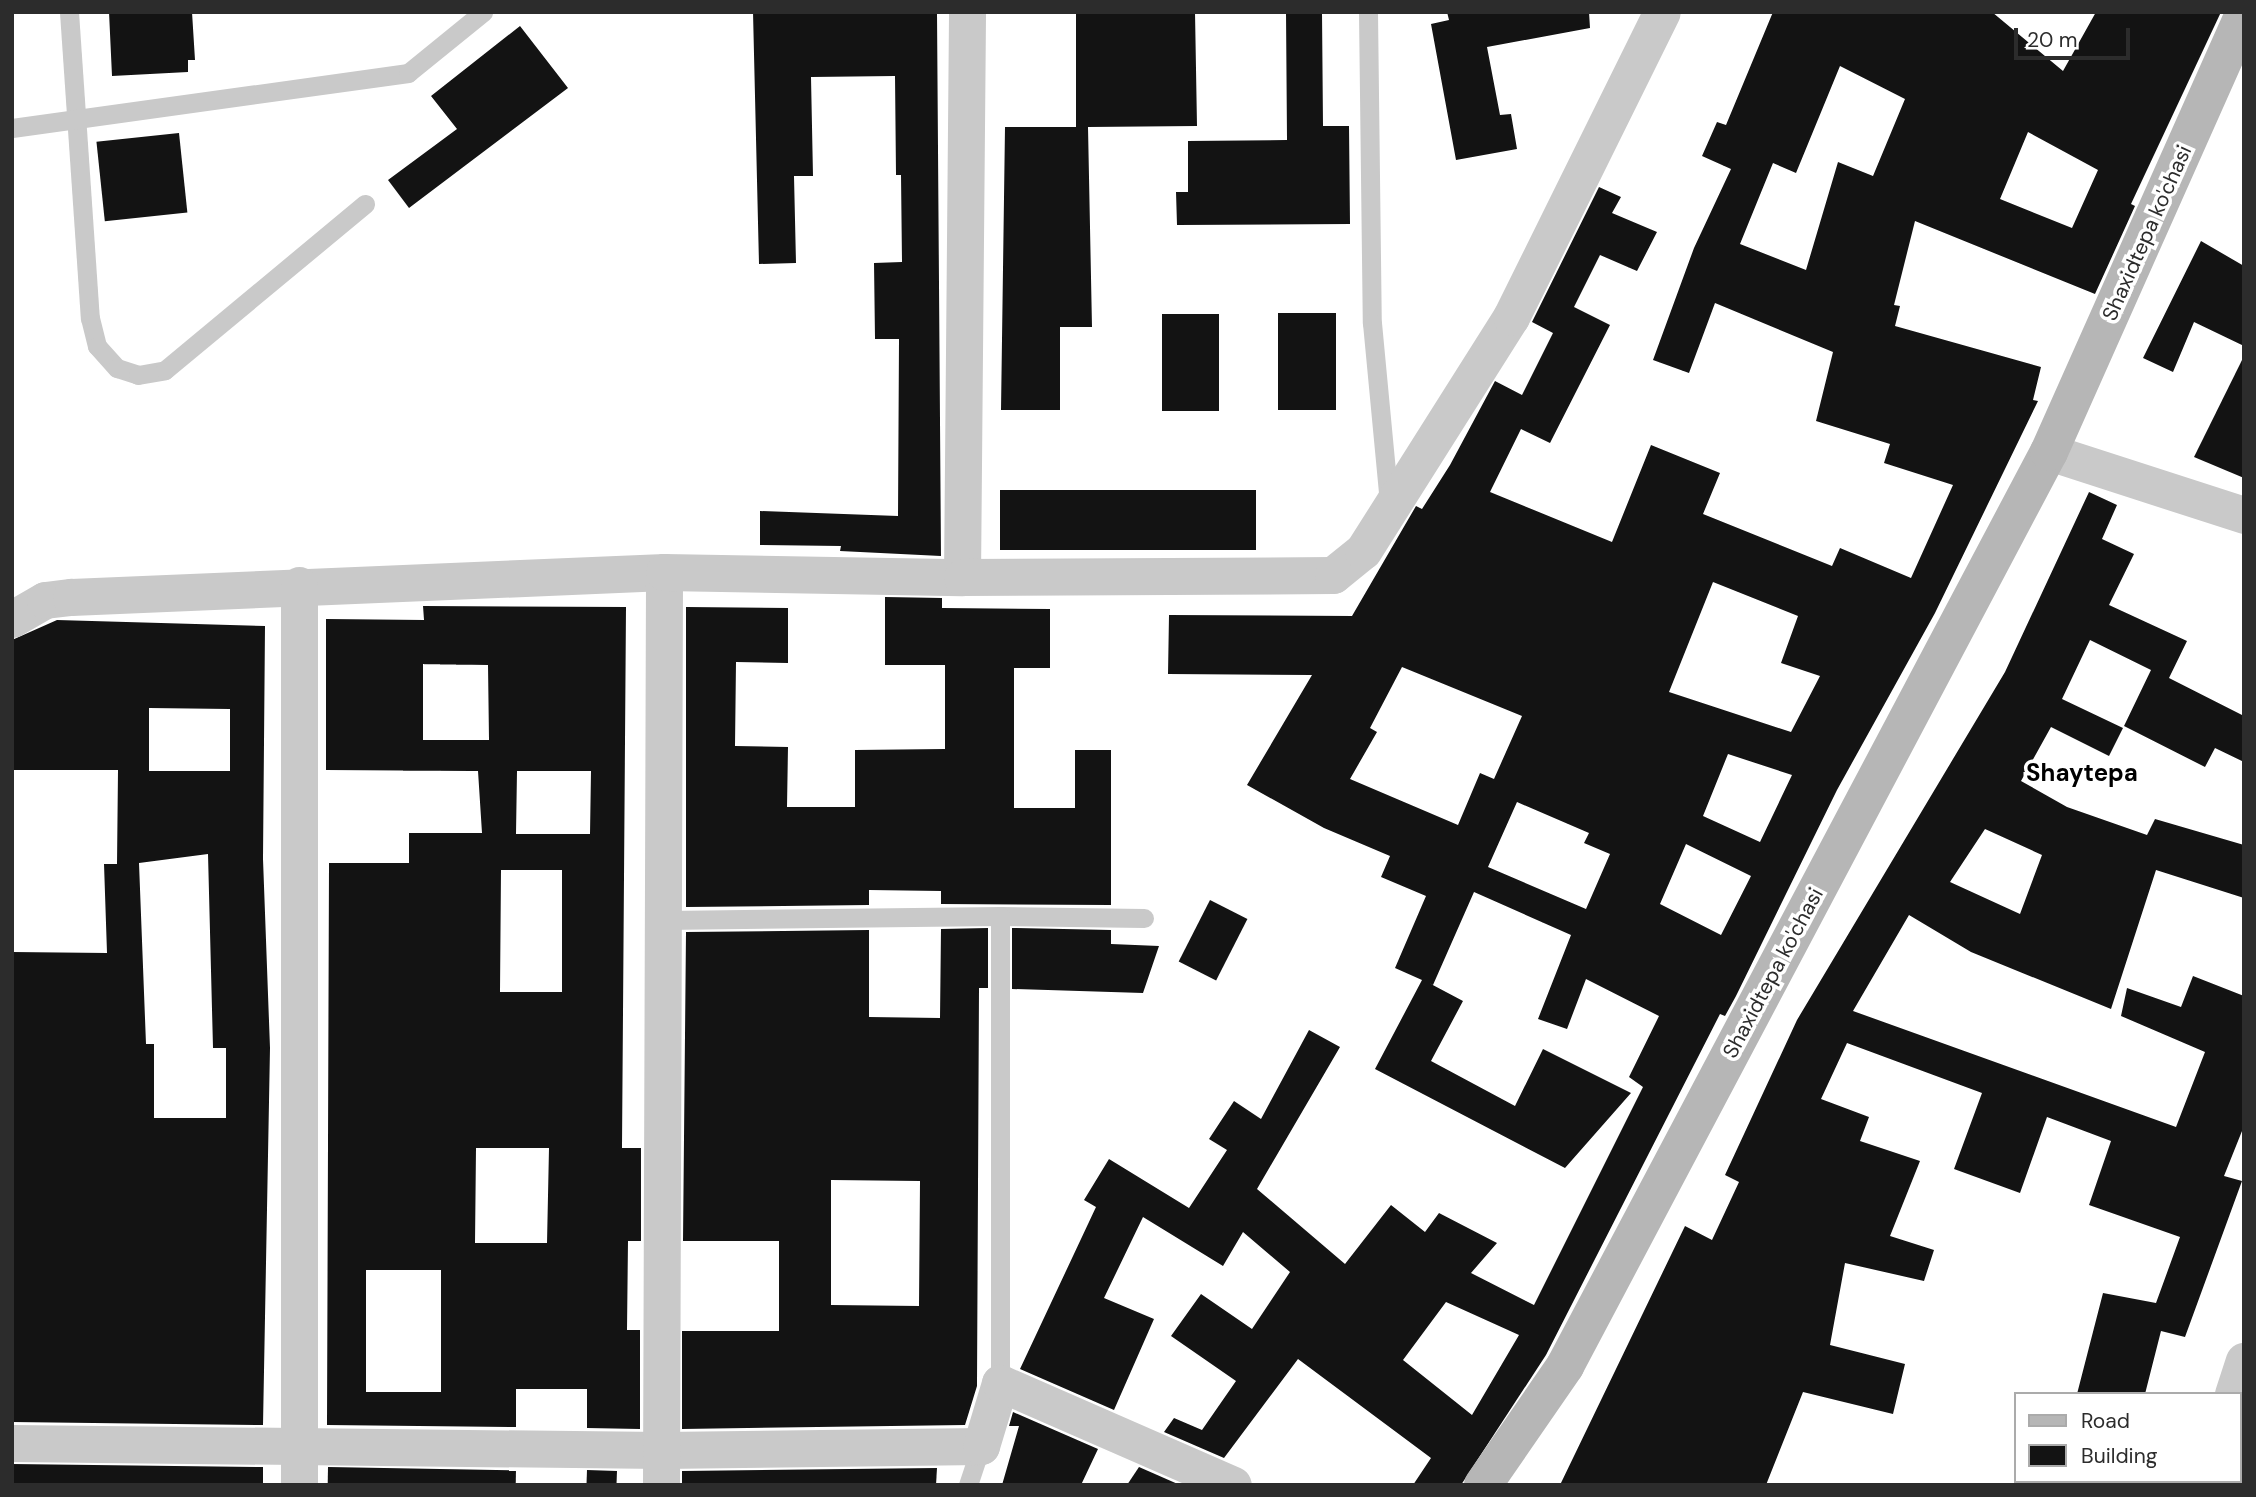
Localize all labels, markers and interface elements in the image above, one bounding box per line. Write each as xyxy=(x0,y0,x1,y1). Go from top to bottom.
scale bar xyxy=(2018,14,2134,58)
text: 20 m xyxy=(2027,26,2078,54)
street label: Shaxidtepa ko'chasi xyxy=(2097,141,2197,325)
district label: Shaytepa xyxy=(2026,759,2138,787)
street label: Shaxidtepa ko'chasi xyxy=(1717,884,1829,1062)
legend xyxy=(2014,1392,2242,1483)
text: Road xyxy=(2081,1407,2130,1435)
text: Building xyxy=(2081,1442,2157,1470)

